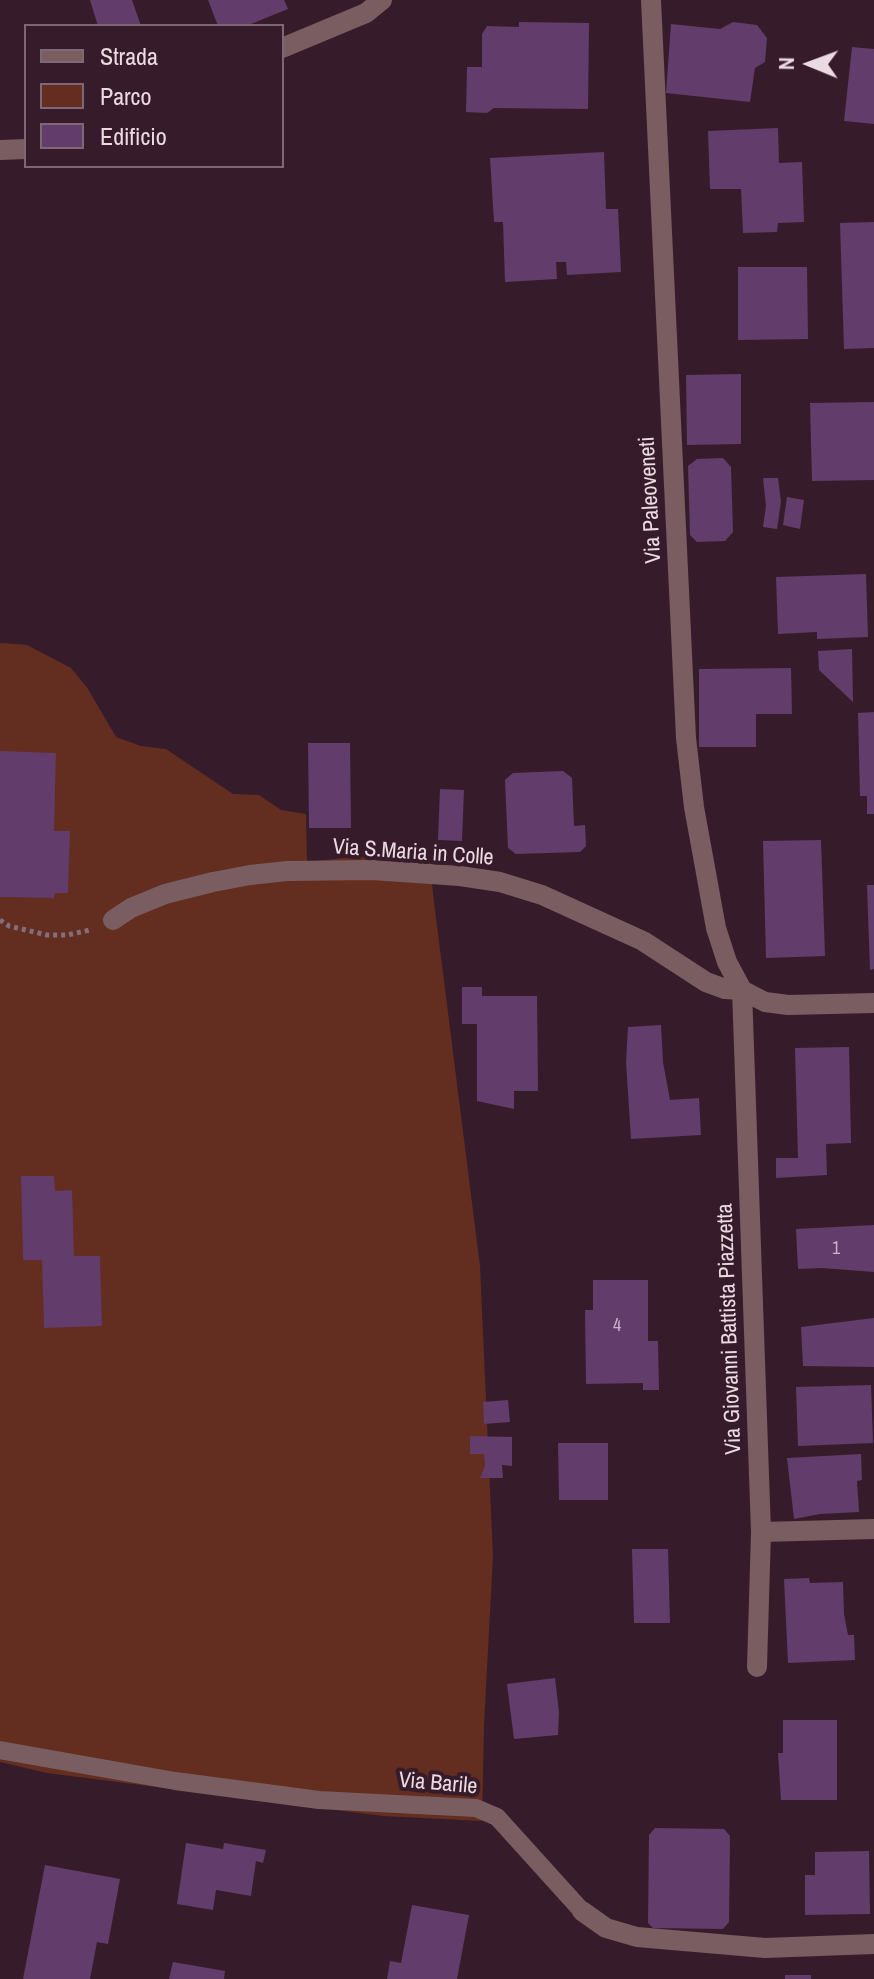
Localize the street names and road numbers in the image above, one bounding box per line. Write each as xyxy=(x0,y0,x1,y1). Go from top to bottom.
street label: Via Paleoveneti xyxy=(634,436,668,564)
street label: Via S.Maria in Colle xyxy=(332,834,494,872)
street label: Via Giovanni Battista Piazzetta xyxy=(712,1203,748,1455)
street label: Via Barile xyxy=(398,1767,478,1801)

